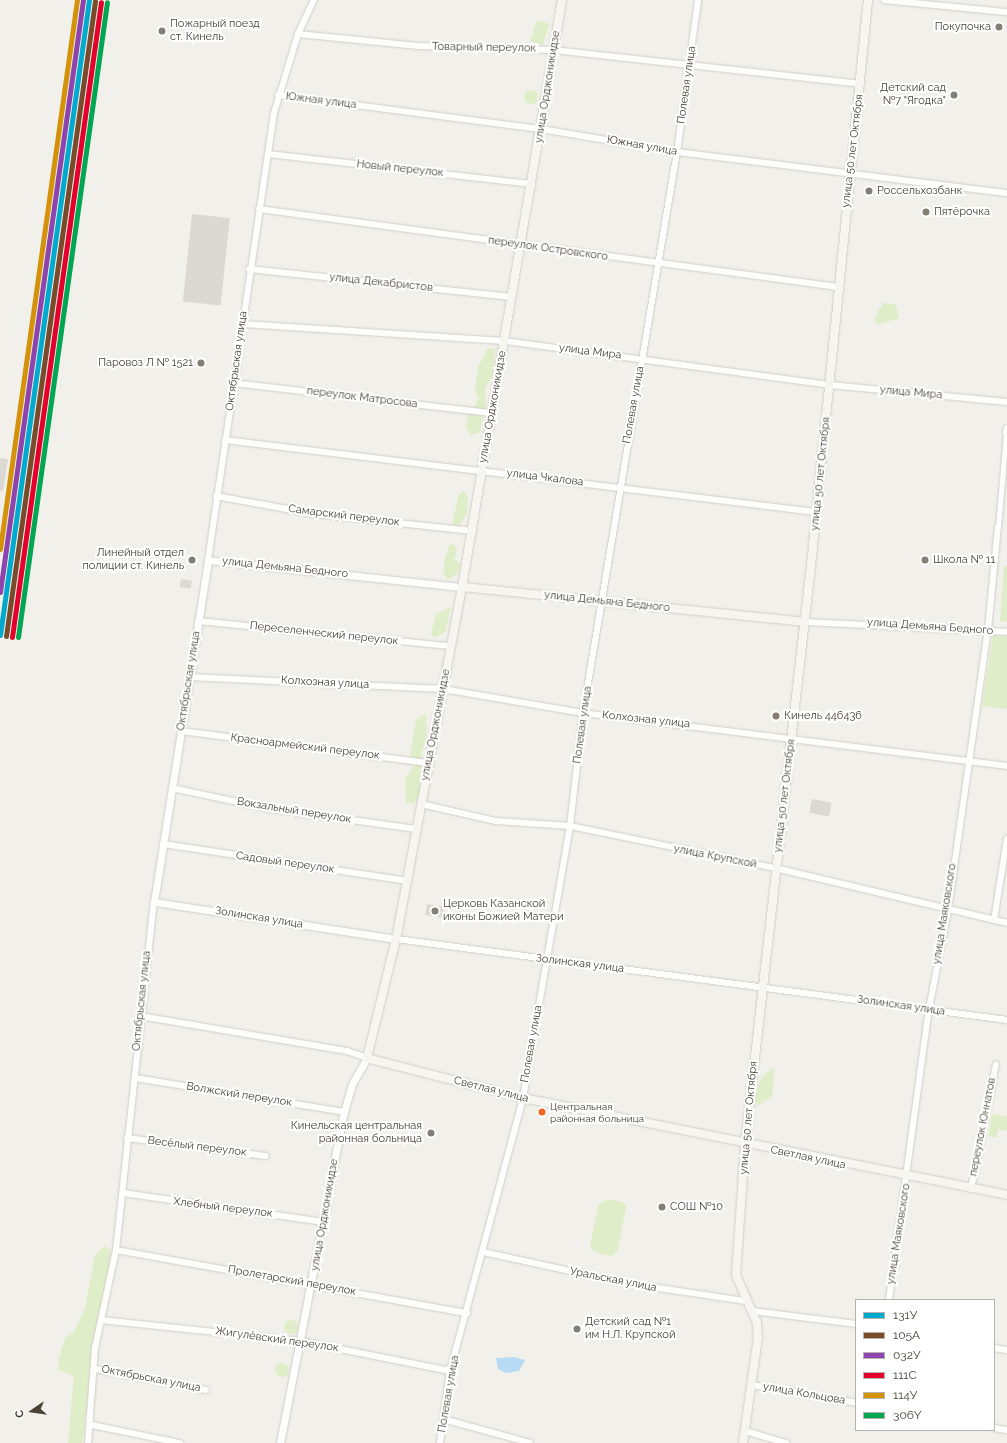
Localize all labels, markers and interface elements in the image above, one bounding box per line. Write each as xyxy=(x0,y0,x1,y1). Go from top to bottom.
place label: Пожарный поезд ст. Кинель xyxy=(170,18,260,44)
place label: Покупочка xyxy=(935,20,991,34)
marker: Покупочка xyxy=(994,22,1004,32)
marker: Пожарный поезд ст. Кинель xyxy=(157,26,167,36)
street label: улица Орджоникидзе xyxy=(533,30,563,144)
street label: Товарный переулок xyxy=(432,40,536,56)
street label: Полевая улица xyxy=(675,45,699,125)
place label: Детский сад №7 "Ягодка" xyxy=(880,82,946,108)
street label: Южная улица xyxy=(285,90,357,112)
marker: Детский сад №7 "Ягодка" xyxy=(949,90,959,100)
street label: улица 50 лет Октября xyxy=(839,94,867,208)
street label: Южная улица xyxy=(606,133,678,159)
street label: Новый переулок xyxy=(356,158,444,180)
place label: Россельхозбанк xyxy=(877,184,962,198)
marker: Россельхозбанк xyxy=(864,186,874,196)
place label: Пятёрочка xyxy=(934,205,990,219)
marker: Пятёрочка xyxy=(921,207,931,217)
street label: переулок Островского xyxy=(487,234,609,264)
street label: улица Декабристов xyxy=(329,271,433,295)
street label: Октябрьская улица xyxy=(223,310,251,412)
street label: улица Мира xyxy=(558,342,622,362)
street label: улица Орджоникидзе xyxy=(477,350,509,464)
place label: Паровоз Л № 1521 xyxy=(98,356,193,370)
marker: Паровоз Л № 1521 xyxy=(196,358,206,368)
street label: Полевая улица xyxy=(621,365,647,445)
street label: улица Мира xyxy=(879,384,943,402)
street label: переулок Матросова xyxy=(306,385,418,411)
street label: улица 50 лет Октября xyxy=(808,417,834,531)
street label: улица Чкалова xyxy=(506,467,584,489)
street label: Самарский переулок xyxy=(288,503,400,529)
place label: Линейный отдел полиции ст. Кинель xyxy=(82,547,184,573)
place label: Школа № 11 xyxy=(933,553,995,567)
marker: Линейный отдел полиции ст. Кинель xyxy=(187,555,197,565)
street label: улица Демьяна Бедного xyxy=(221,555,349,581)
marker: Школа № 11 xyxy=(920,555,930,565)
street label: улица Демьяна Бедного xyxy=(543,589,671,615)
street label: улица Демьяна Бедного xyxy=(866,616,994,638)
street label: Переселенческий переулок xyxy=(249,620,399,648)
street label: Октябрьская улица xyxy=(175,630,203,732)
street label: улица Орджоникидзе xyxy=(419,668,453,782)
street label: Колхозная улица xyxy=(280,674,370,692)
street label: Полевая улица xyxy=(571,685,595,765)
street label: Колхозная улица xyxy=(601,709,691,731)
place label: Кинель 446436 xyxy=(784,709,862,723)
marker: Кинель 446436 xyxy=(771,711,781,721)
street label: Красноармейский переулок xyxy=(230,731,380,763)
street label: улица 50 лет Октября xyxy=(771,739,799,853)
street label: Вокзальный переулок xyxy=(236,795,352,827)
street label: улица Крупской xyxy=(672,842,758,872)
street label: Садовый переулок xyxy=(235,850,335,876)
street label: улица Маяковского xyxy=(930,863,960,965)
place label: Церковь Казанской иконы Божией Матери xyxy=(443,898,563,924)
street label: Золинская улица xyxy=(214,905,304,931)
marker: Церковь Казанской иконы Божией Матери xyxy=(430,906,440,916)
street label: Октябрьская улица xyxy=(130,950,154,1052)
street label: Золинская улица xyxy=(535,952,625,976)
street label: Золинская улица xyxy=(856,993,946,1019)
street label: Полевая улица xyxy=(519,1004,545,1084)
street label: улица 50 лет Октября xyxy=(737,1061,761,1175)
street label: Светлая улица xyxy=(452,1074,530,1106)
street label: переулок Юннатов xyxy=(967,1077,999,1177)
street label: Волжский переулок xyxy=(185,1080,293,1110)
place label: Центральная районная больница xyxy=(550,1100,644,1124)
marker: Центральная районная больница xyxy=(537,1107,547,1117)
place label: Кинельская центральная районная больница xyxy=(291,1120,422,1146)
marker: Кинельская центральная районная больница xyxy=(425,1127,437,1139)
street label: Весёлый переулок xyxy=(147,1134,247,1160)
street label: Светлая улица xyxy=(769,1144,847,1172)
street label: улица Орджоникидзе xyxy=(309,1158,341,1272)
street label: улица Маяковского xyxy=(884,1183,914,1285)
street label: Хлебный переулок xyxy=(173,1195,273,1221)
place label: СОШ №10 xyxy=(670,1200,723,1214)
marker: СОШ №10 xyxy=(657,1202,667,1212)
street label: Пролетарский переулок xyxy=(227,1263,357,1299)
street label: Уральская улица xyxy=(568,1265,658,1295)
legend xyxy=(855,1299,995,1431)
text: 131У xyxy=(893,1308,917,1322)
place label: Детский сад №1 им Н.Л. Крупской xyxy=(585,1316,675,1342)
marker: Детский сад №1 им Н.Л. Крупской xyxy=(572,1324,582,1334)
street label: Жигулёвский переулок xyxy=(215,1325,339,1355)
text: 105А xyxy=(893,1328,920,1342)
text: 032У xyxy=(893,1348,920,1362)
street label: Полевая улица xyxy=(436,1354,462,1434)
street label: Октябрьская улица xyxy=(100,1363,202,1395)
text: 111С xyxy=(893,1368,917,1382)
street label: улица Кольцова xyxy=(762,1380,846,1408)
text: 114У xyxy=(893,1388,917,1402)
north arrow xyxy=(12,1391,52,1431)
text: 306Y xyxy=(893,1408,922,1422)
text: С xyxy=(13,1409,27,1419)

